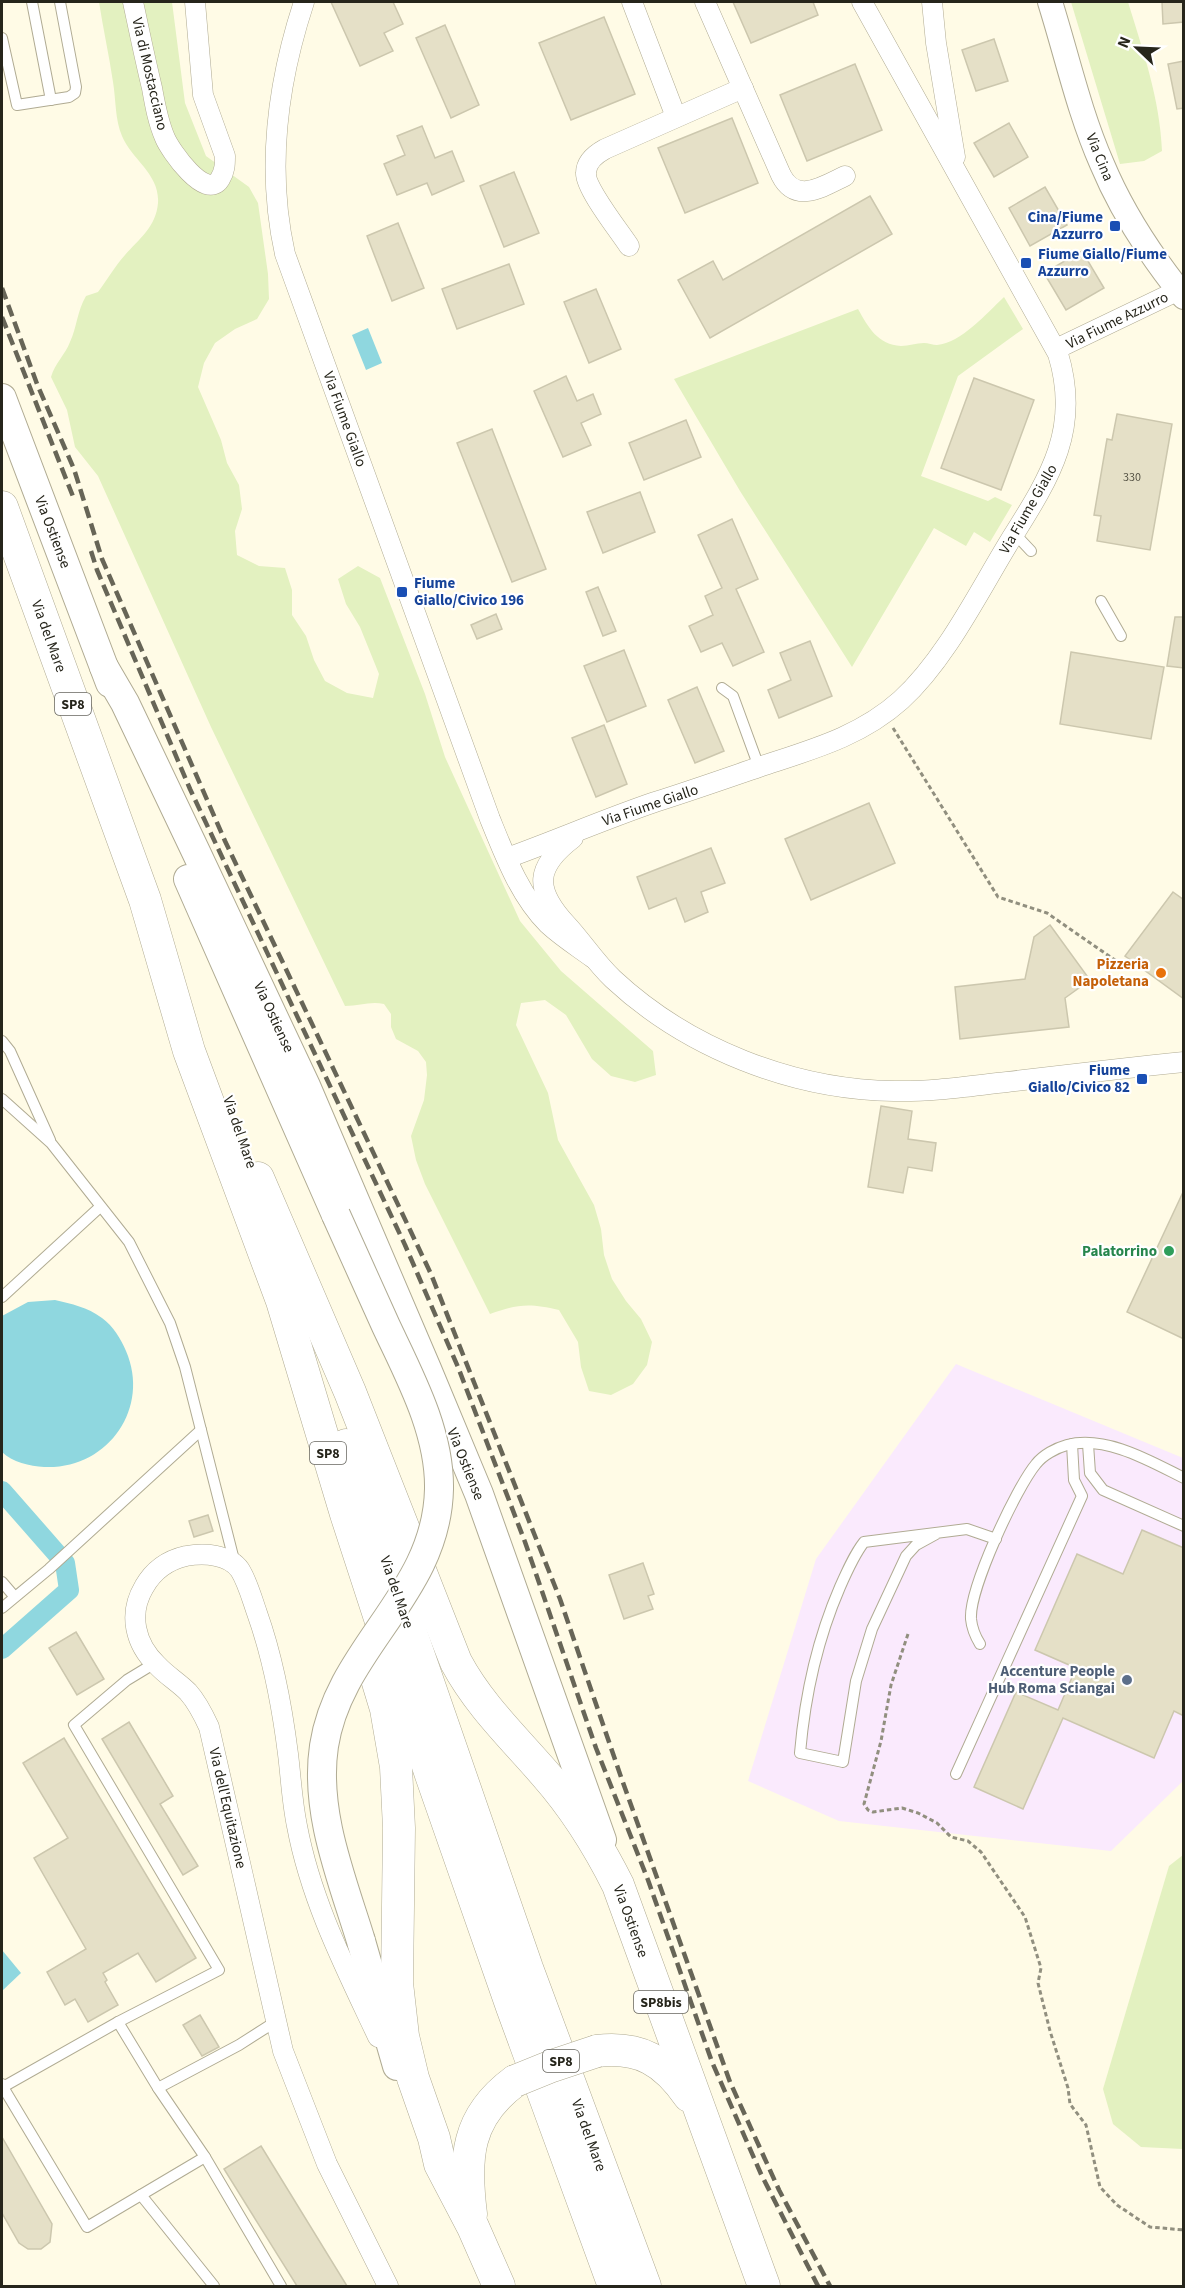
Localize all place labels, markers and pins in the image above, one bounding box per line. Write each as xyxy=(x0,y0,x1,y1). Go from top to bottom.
place label: Cina/Fiume Azzurro xyxy=(1027,207,1103,245)
marker: Cina/Fiume Azzurro xyxy=(1108,219,1122,233)
place label: Fiume Giallo/Fiume Azzurro xyxy=(1037,244,1167,282)
marker: Fiume Giallo/Fiume Azzurro xyxy=(1019,256,1033,270)
place label: Fiume Giallo/Civico 196 xyxy=(414,573,524,611)
marker: Fiume Giallo/Civico 196 xyxy=(395,585,409,599)
place label: Pizzeria Napoletana xyxy=(1072,954,1149,992)
marker: Pizzeria Napoletana xyxy=(1154,966,1168,980)
place label: Fiume Giallo/Civico 82 xyxy=(1028,1060,1130,1098)
marker: Fiume Giallo/Civico 82 xyxy=(1135,1072,1149,1086)
place label: Palatorrino xyxy=(1082,1241,1157,1262)
marker: Palatorrino xyxy=(1162,1244,1176,1258)
place label: Accenture People Hub Roma Sciangai xyxy=(988,1661,1115,1699)
marker: Accenture People Hub Roma Sciangai xyxy=(1120,1673,1134,1687)

